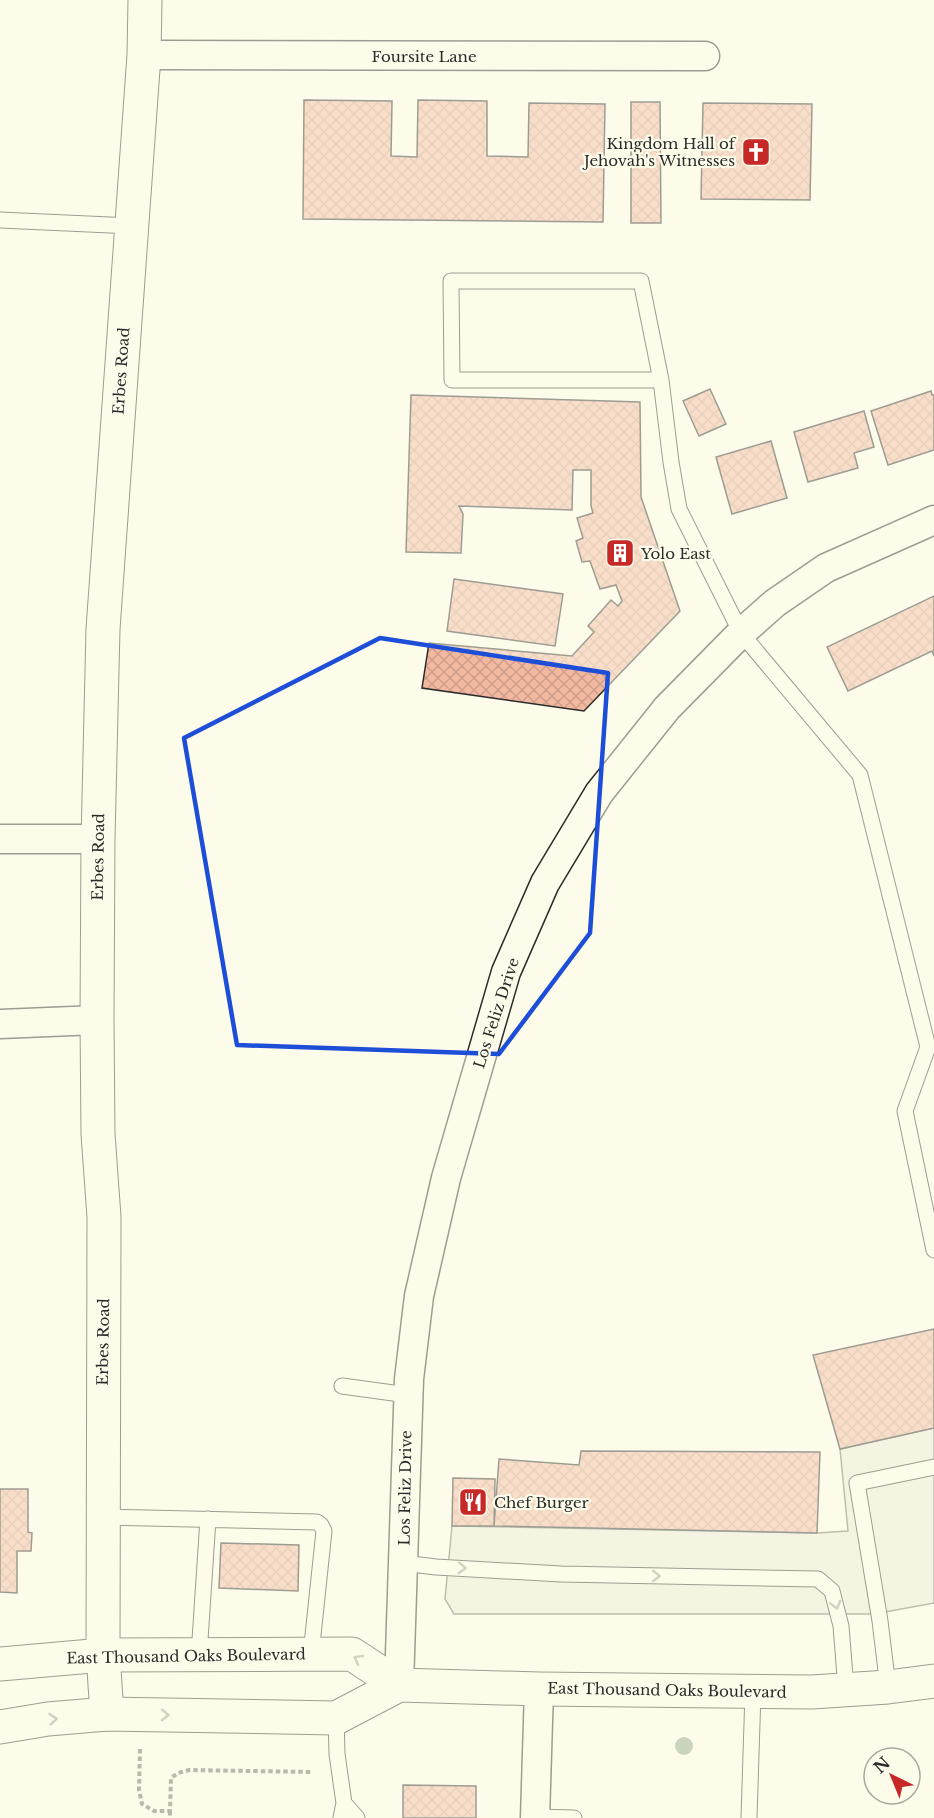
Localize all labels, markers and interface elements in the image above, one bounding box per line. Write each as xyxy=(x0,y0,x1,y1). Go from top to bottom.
street label: Foursite Lane xyxy=(371,47,477,66)
place label: Kingdom Hall of Jehovah's Witnesses xyxy=(582,134,737,170)
church icon: Kingdom Hall of Jehovah's Witnesses xyxy=(740,136,772,168)
street label: Erbes Road xyxy=(108,327,134,415)
building icon: Yolo East xyxy=(604,537,636,569)
place label: Yolo East xyxy=(640,544,711,563)
street label: Erbes Road xyxy=(88,813,108,901)
street label: Los Feliz Drive xyxy=(469,955,523,1071)
street label: Erbes Road xyxy=(93,1298,113,1386)
street label: Los Feliz Drive xyxy=(394,1430,416,1546)
restaurant icon: Chef Burger xyxy=(457,1486,489,1518)
place label: Chef Burger xyxy=(494,1493,590,1512)
one-way arrow xyxy=(457,1562,466,1575)
one-way arrow xyxy=(652,1570,661,1583)
one-way arrow xyxy=(828,1600,841,1610)
street label: East Thousand Oaks Boulevard xyxy=(66,1644,306,1668)
one-way arrow xyxy=(354,1655,364,1666)
street label: East Thousand Oaks Boulevard xyxy=(547,1678,787,1702)
one-way arrow xyxy=(161,1709,170,1721)
one-way arrow xyxy=(49,1713,58,1726)
north arrow xyxy=(862,1746,922,1806)
text: N xyxy=(869,1753,894,1777)

